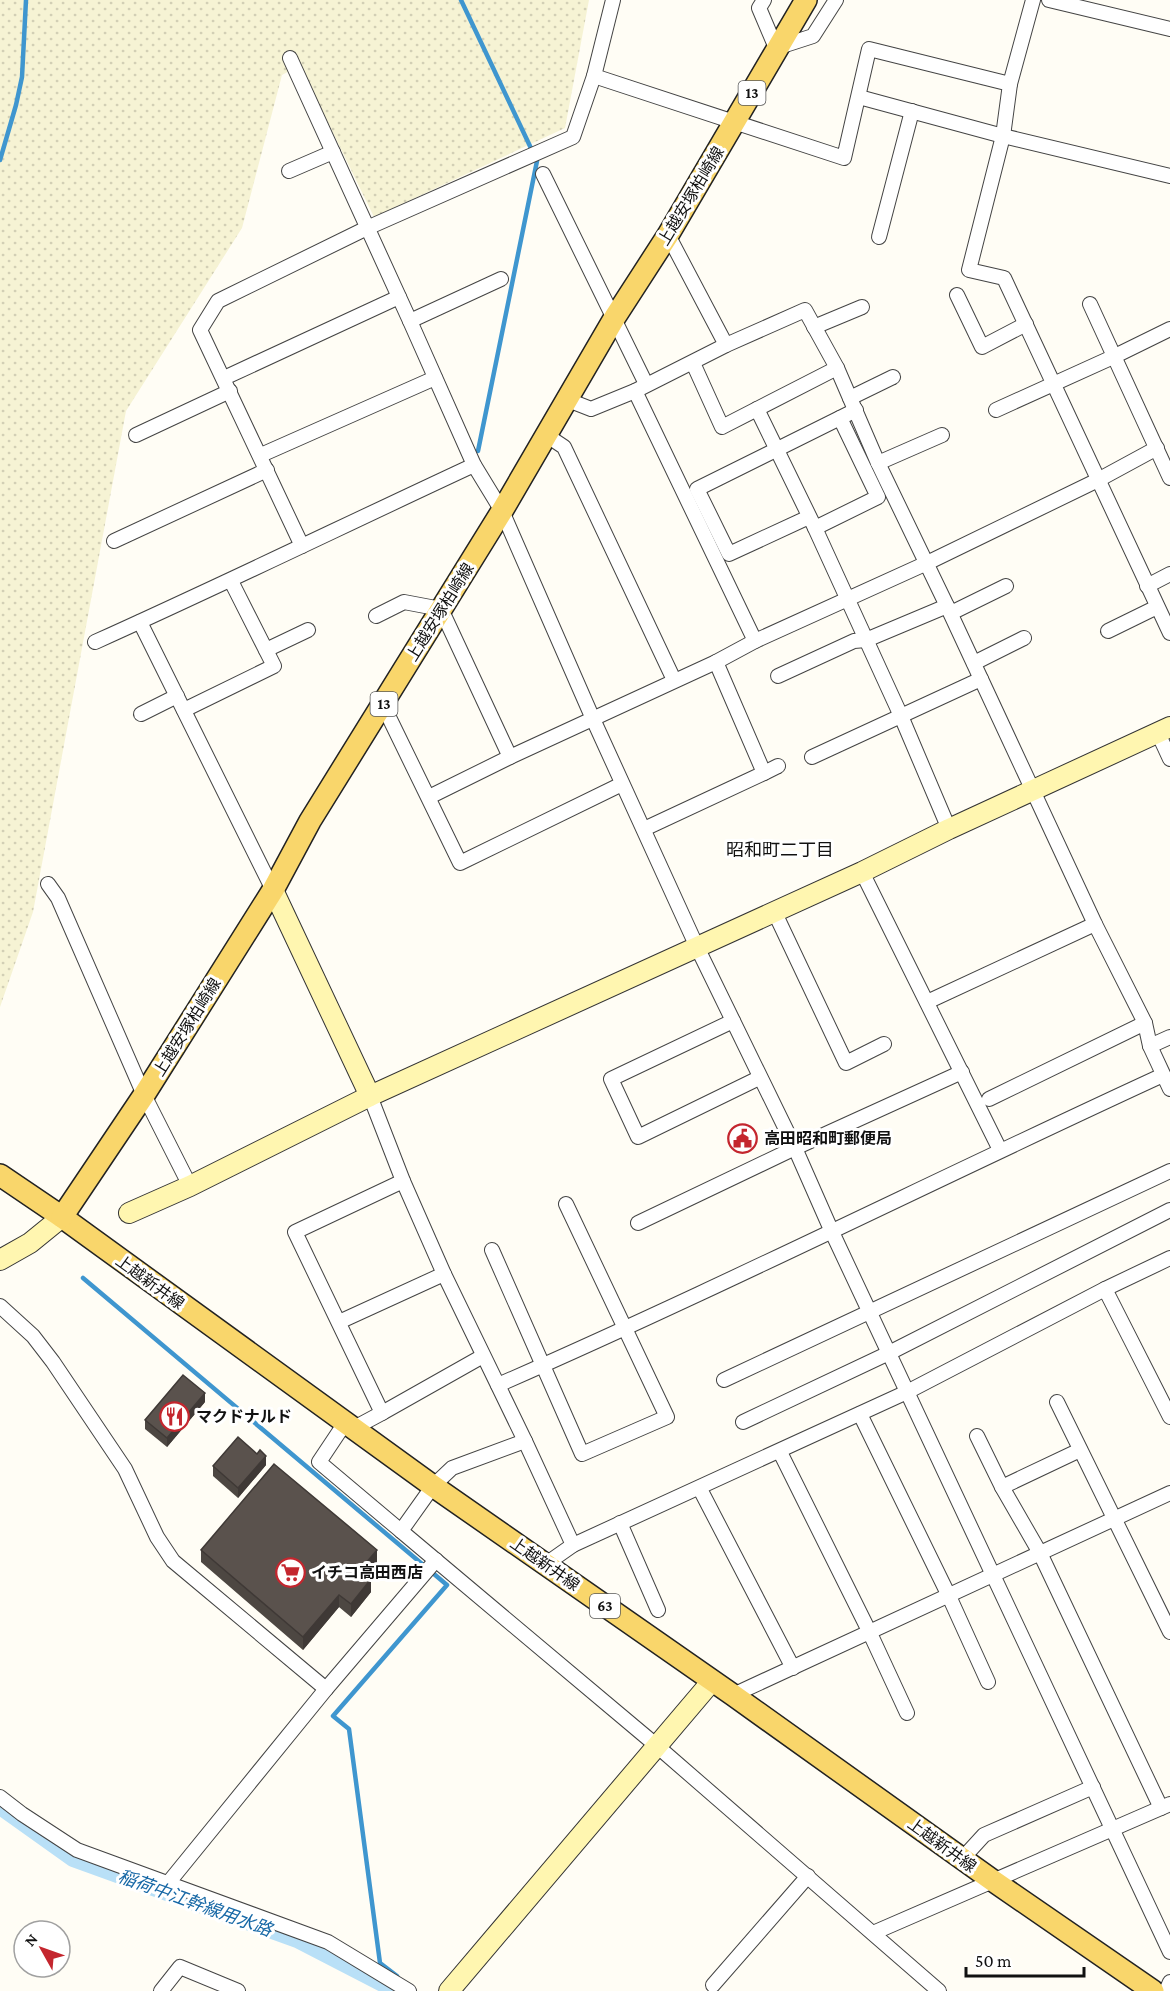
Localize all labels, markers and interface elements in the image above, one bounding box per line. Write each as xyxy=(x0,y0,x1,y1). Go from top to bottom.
road number: 13 xyxy=(738,81,766,105)
street label: 上越安塚柏崎線 xyxy=(655,144,727,248)
street label: 上越安塚柏崎線 xyxy=(403,560,477,664)
road number: 13 xyxy=(370,692,398,716)
district label: 昭和町二丁目 xyxy=(726,840,834,860)
street label: 上越安塚柏崎線 xyxy=(150,975,224,1079)
public building icon: 高田昭和町郵便局 xyxy=(727,1122,759,1154)
place label: 高田昭和町郵便局 xyxy=(764,1130,892,1147)
street label: 上越新井線 xyxy=(113,1252,187,1312)
restaurant icon: マクドナルド xyxy=(159,1400,191,1432)
place label: マクドナルド xyxy=(196,1408,292,1425)
street label: 上越新井線 xyxy=(507,1534,583,1594)
supermarket icon: イチコ高田西店 xyxy=(274,1556,306,1588)
place label: イチコ高田西店 xyxy=(311,1564,423,1581)
road number: 63 xyxy=(590,1594,620,1618)
street label: 上越新井線 xyxy=(905,1815,979,1875)
water label: 稲荷中江幹線用水路 xyxy=(115,1866,276,1941)
north arrow xyxy=(12,1919,72,1979)
text: N xyxy=(21,1930,41,1949)
scale bar xyxy=(966,1940,1084,1978)
text: 50 m xyxy=(975,1951,1012,1971)

